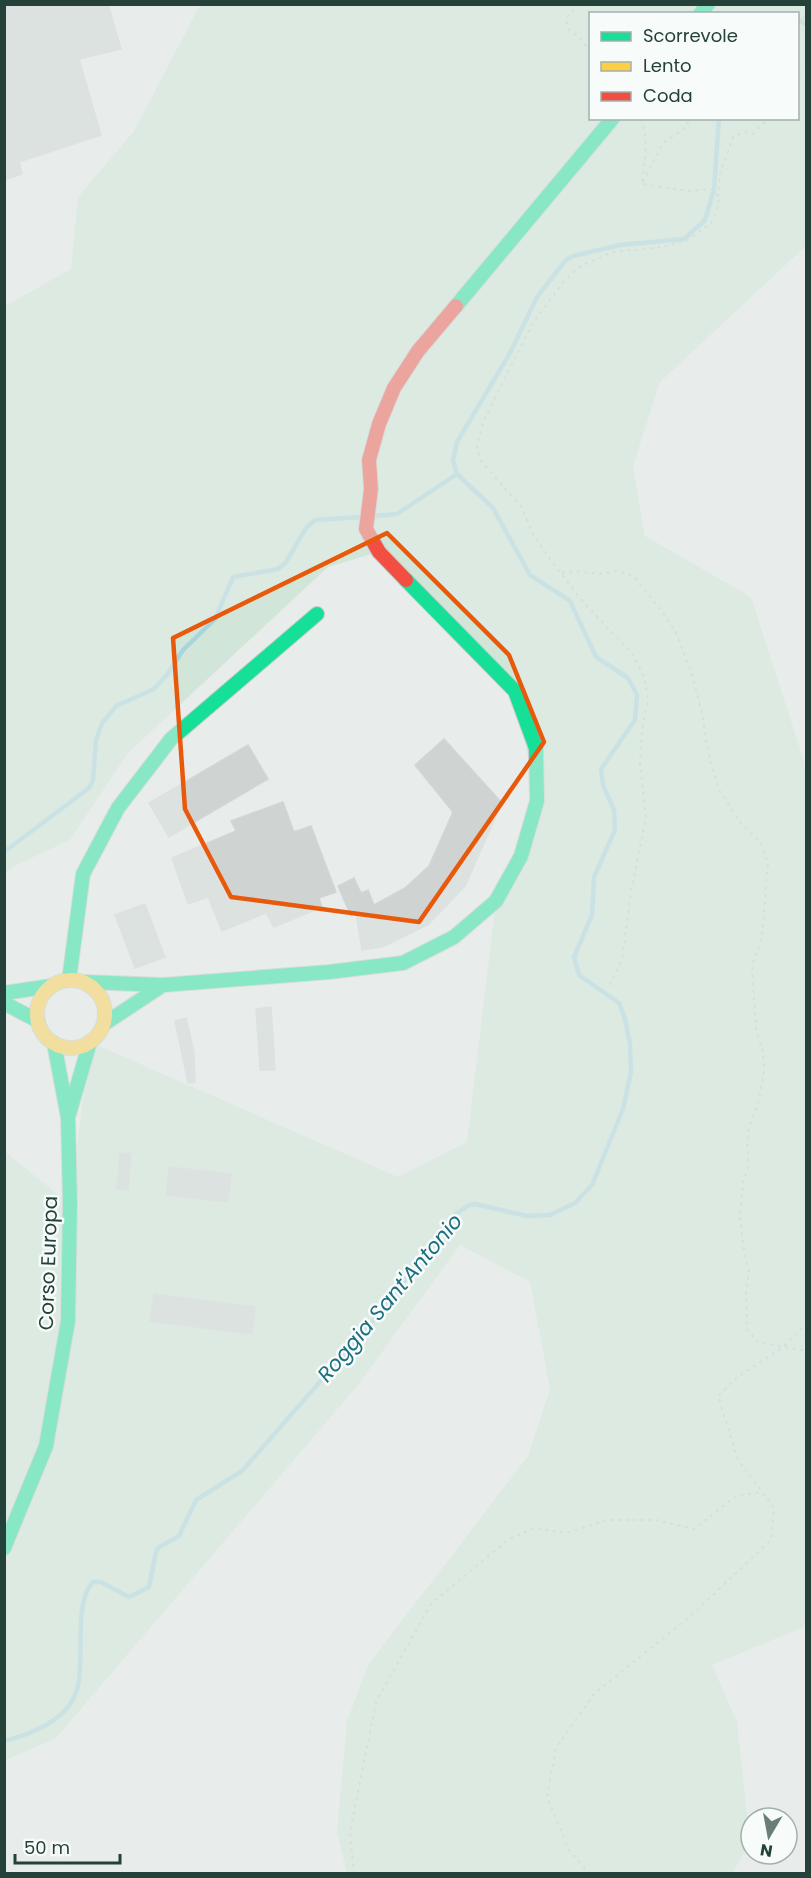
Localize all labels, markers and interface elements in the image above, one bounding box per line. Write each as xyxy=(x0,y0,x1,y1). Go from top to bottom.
legend xyxy=(589,12,799,120)
text: Scorrevole xyxy=(643,23,738,48)
text: Lento xyxy=(643,53,692,78)
text: Coda xyxy=(643,83,693,108)
street label: Corso Europa xyxy=(32,1195,64,1331)
water label: Roggia Sant'Antonio xyxy=(310,1207,469,1388)
north arrow xyxy=(739,1806,799,1866)
scale bar xyxy=(15,1827,120,1865)
text: 50 m xyxy=(24,1835,70,1860)
text: N xyxy=(759,1838,774,1863)

